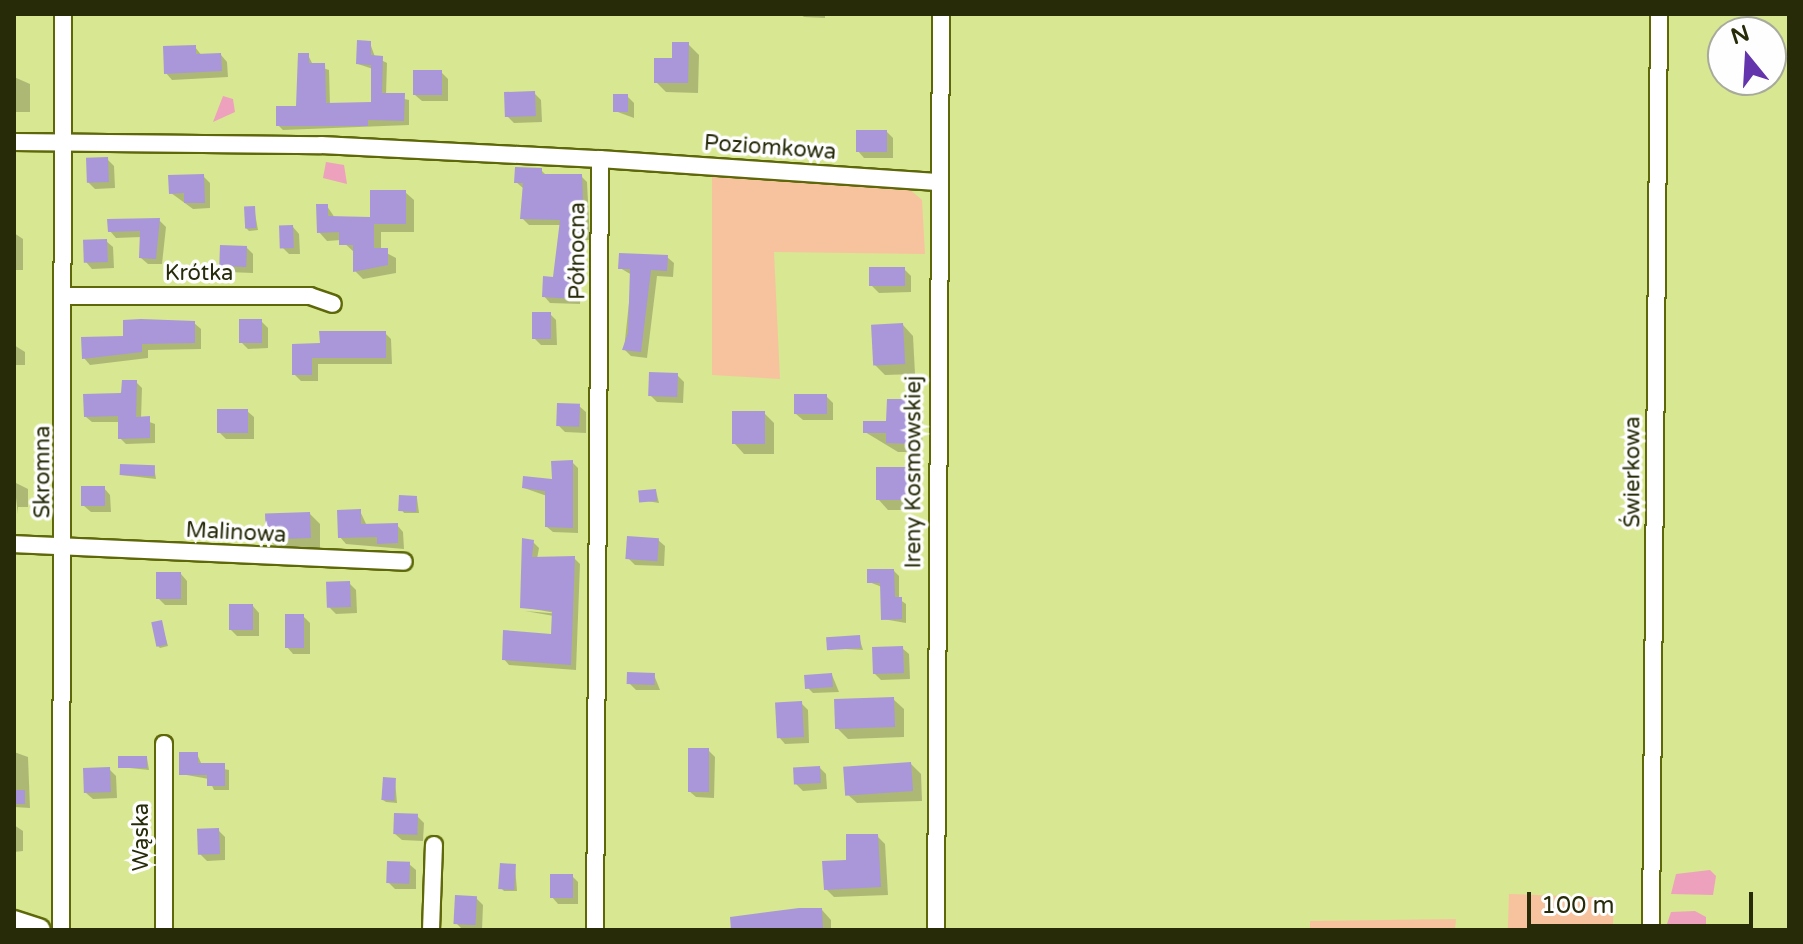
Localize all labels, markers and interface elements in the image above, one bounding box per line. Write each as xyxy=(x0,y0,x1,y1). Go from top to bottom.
north arrow xyxy=(1707,16,1787,96)
text: N xyxy=(1728,20,1753,50)
street label: Poziomkowa xyxy=(703,130,837,166)
street label: Północna xyxy=(565,202,591,300)
street label: Krótka xyxy=(165,261,233,287)
street label: Ireny Kosmowskiej xyxy=(901,376,927,568)
street label: Świerkowa xyxy=(1620,416,1646,528)
street label: Skromna xyxy=(30,426,56,518)
street label: Malinowa xyxy=(185,517,287,549)
street label: Wąska xyxy=(129,803,155,871)
scale bar xyxy=(1531,876,1757,926)
text: 100 m xyxy=(1541,891,1615,920)

